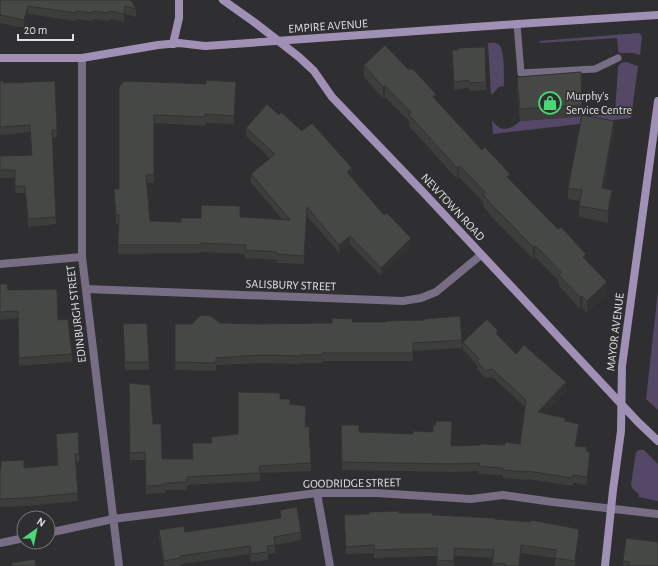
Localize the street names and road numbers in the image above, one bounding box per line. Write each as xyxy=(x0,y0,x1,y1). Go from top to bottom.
street label: EMPIRE AVENUE xyxy=(288,17,368,35)
street label: NEWTOWN ROAD xyxy=(419,171,487,243)
street label: EDINBURGH STREET xyxy=(64,264,88,364)
street label: SALISBURY STREET xyxy=(246,277,337,293)
street label: MAYOR AVENUE xyxy=(604,292,626,372)
street label: GOODRIDGE STREET xyxy=(303,476,401,490)

